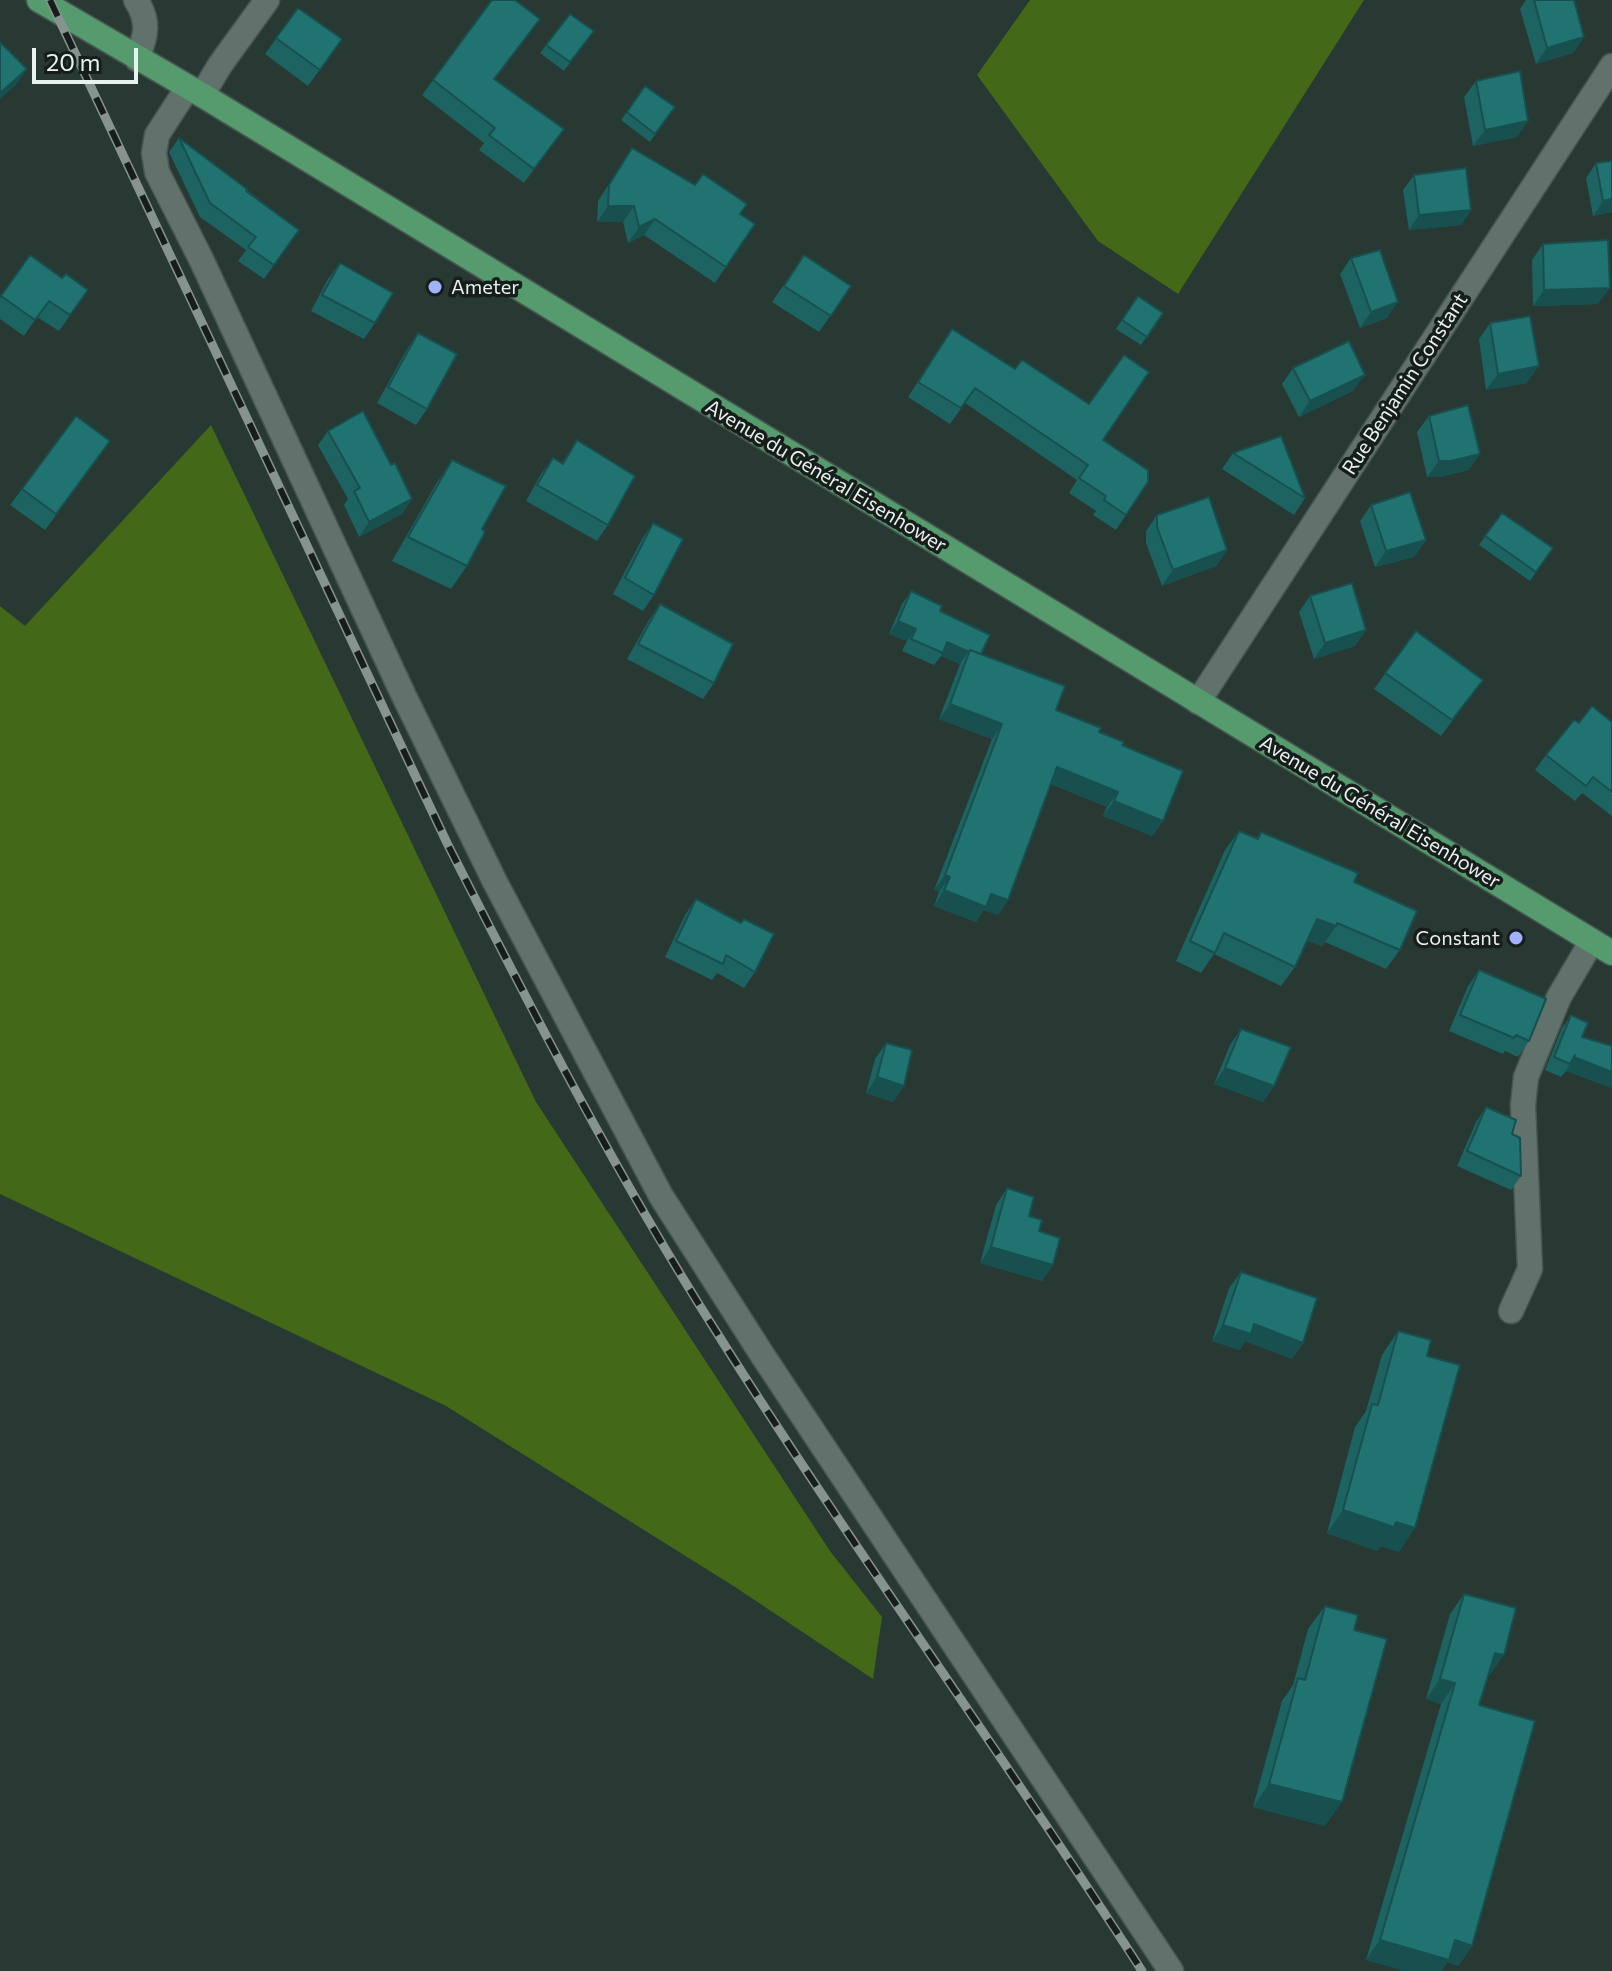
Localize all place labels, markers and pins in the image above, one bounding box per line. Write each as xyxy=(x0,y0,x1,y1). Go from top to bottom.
place label: Ameter xyxy=(451,275,519,299)
marker: Ameter xyxy=(426,278,444,296)
place label: Constant xyxy=(1416,926,1500,950)
marker: Constant xyxy=(1507,929,1525,947)

